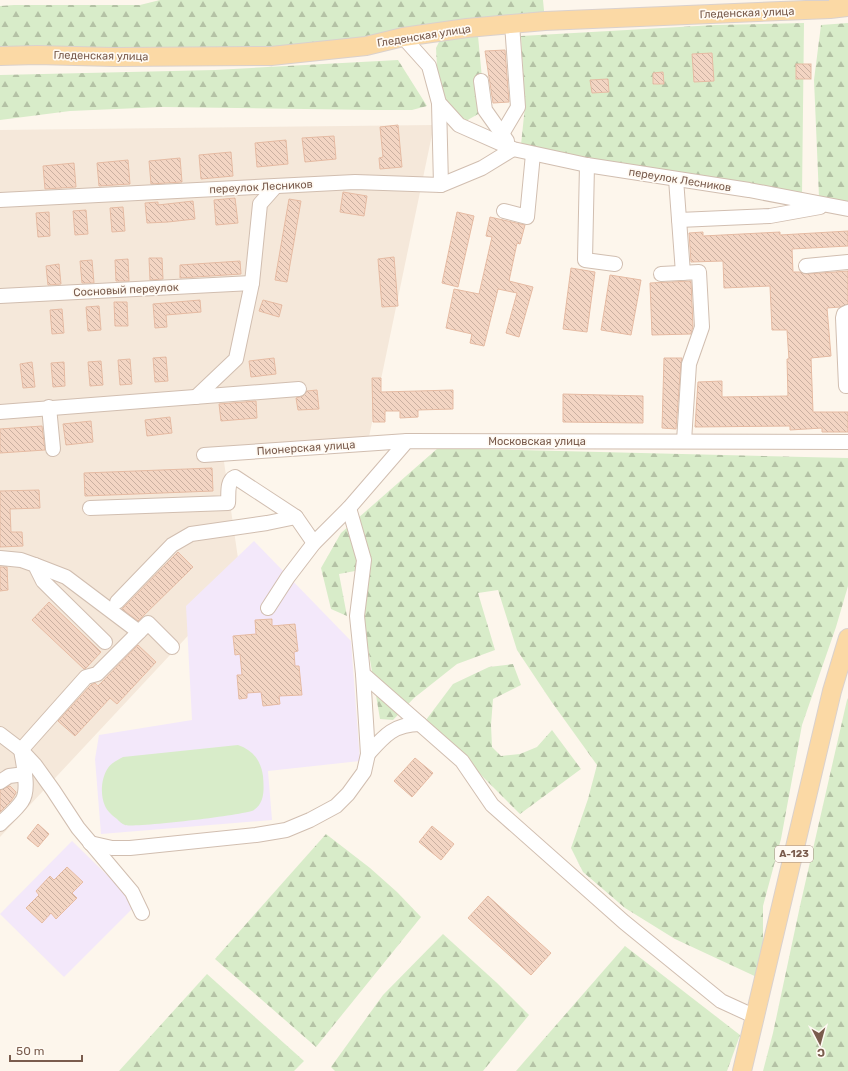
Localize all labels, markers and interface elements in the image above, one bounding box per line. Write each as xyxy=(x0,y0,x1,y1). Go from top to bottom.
street label: Гледенская улица xyxy=(699,5,795,21)
street label: Гледенская улица xyxy=(376,22,472,50)
street label: Гледенская улица xyxy=(53,49,149,63)
street label: переулок Лесников xyxy=(628,165,732,195)
street label: переулок Лесников xyxy=(209,178,313,196)
street label: Сосновый переулок xyxy=(73,281,179,299)
street label: Московская улица xyxy=(488,435,586,448)
street label: Пионерская улица xyxy=(256,438,356,458)
road number: А-123 xyxy=(775,846,813,862)
north arrow xyxy=(800,1023,840,1063)
scale bar xyxy=(10,1037,82,1063)
text: 50 m xyxy=(16,1044,44,1058)
text: С xyxy=(816,1046,826,1059)

